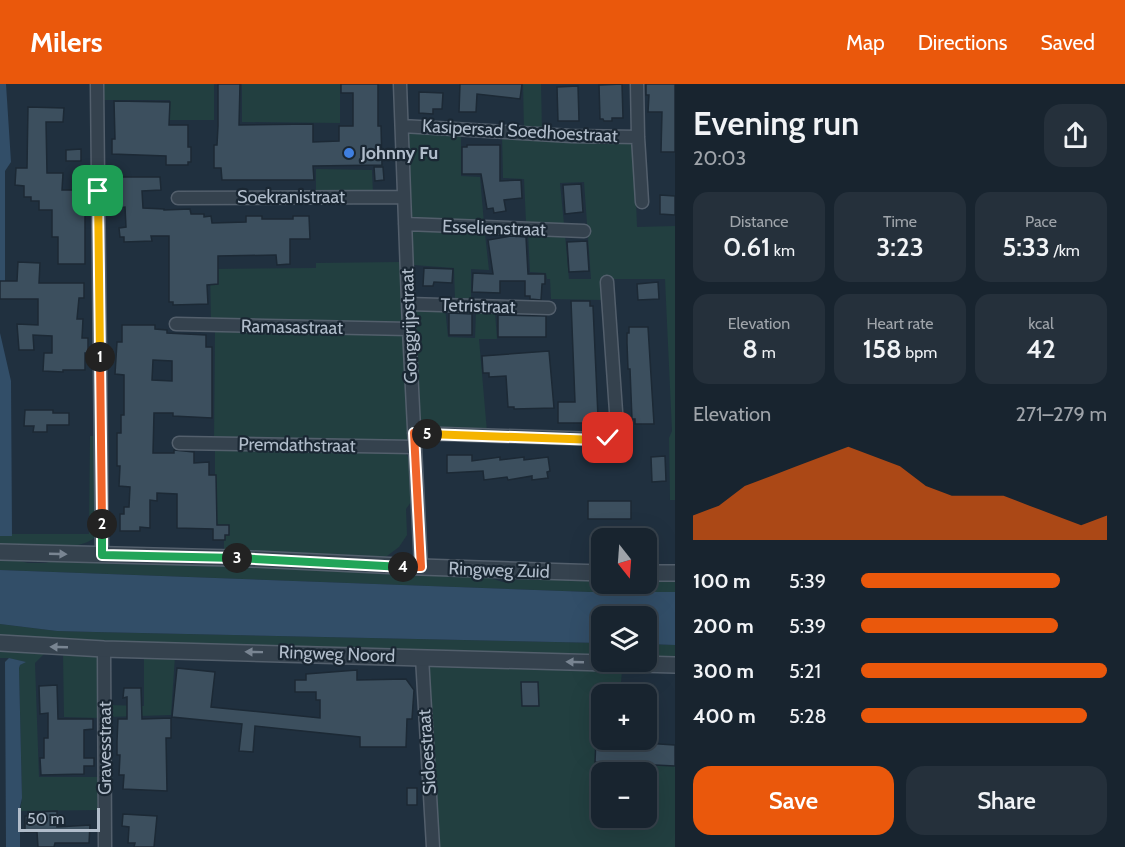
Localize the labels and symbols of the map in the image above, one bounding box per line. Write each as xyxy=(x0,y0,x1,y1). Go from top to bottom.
street label: Kasipersad Soedhoestraat xyxy=(422,115,618,147)
place label: Johnny Fu xyxy=(360,142,438,164)
marker: Johnny Fu xyxy=(342,146,356,160)
pin xyxy=(72,165,123,216)
street label: Soekranistraat xyxy=(237,186,345,208)
street label: Esselienstraat xyxy=(442,215,546,241)
street label: Gonggrijpstraat xyxy=(396,268,422,384)
street label: Tetristraat xyxy=(440,294,516,318)
street label: Ramasastraat xyxy=(241,315,343,339)
pin: 1 xyxy=(85,342,115,372)
pin xyxy=(582,412,633,463)
pin: 5 xyxy=(412,419,442,449)
street label: Premdathstraat xyxy=(238,433,356,457)
pin: 2 xyxy=(87,509,117,539)
north arrow xyxy=(591,528,657,594)
pin: 3 xyxy=(222,543,252,573)
one-way arrow xyxy=(49,549,68,559)
pin: 4 xyxy=(388,552,418,582)
street label: Ringweg Zuid xyxy=(448,557,550,583)
street label: Ringweg Noord xyxy=(278,641,396,667)
one-way arrow xyxy=(49,642,68,651)
one-way arrow xyxy=(244,647,263,657)
one-way arrow xyxy=(565,657,584,667)
street label: Gravesstraat xyxy=(94,701,116,795)
street label: Sidoestraat xyxy=(413,709,441,795)
scale bar xyxy=(18,805,100,832)

